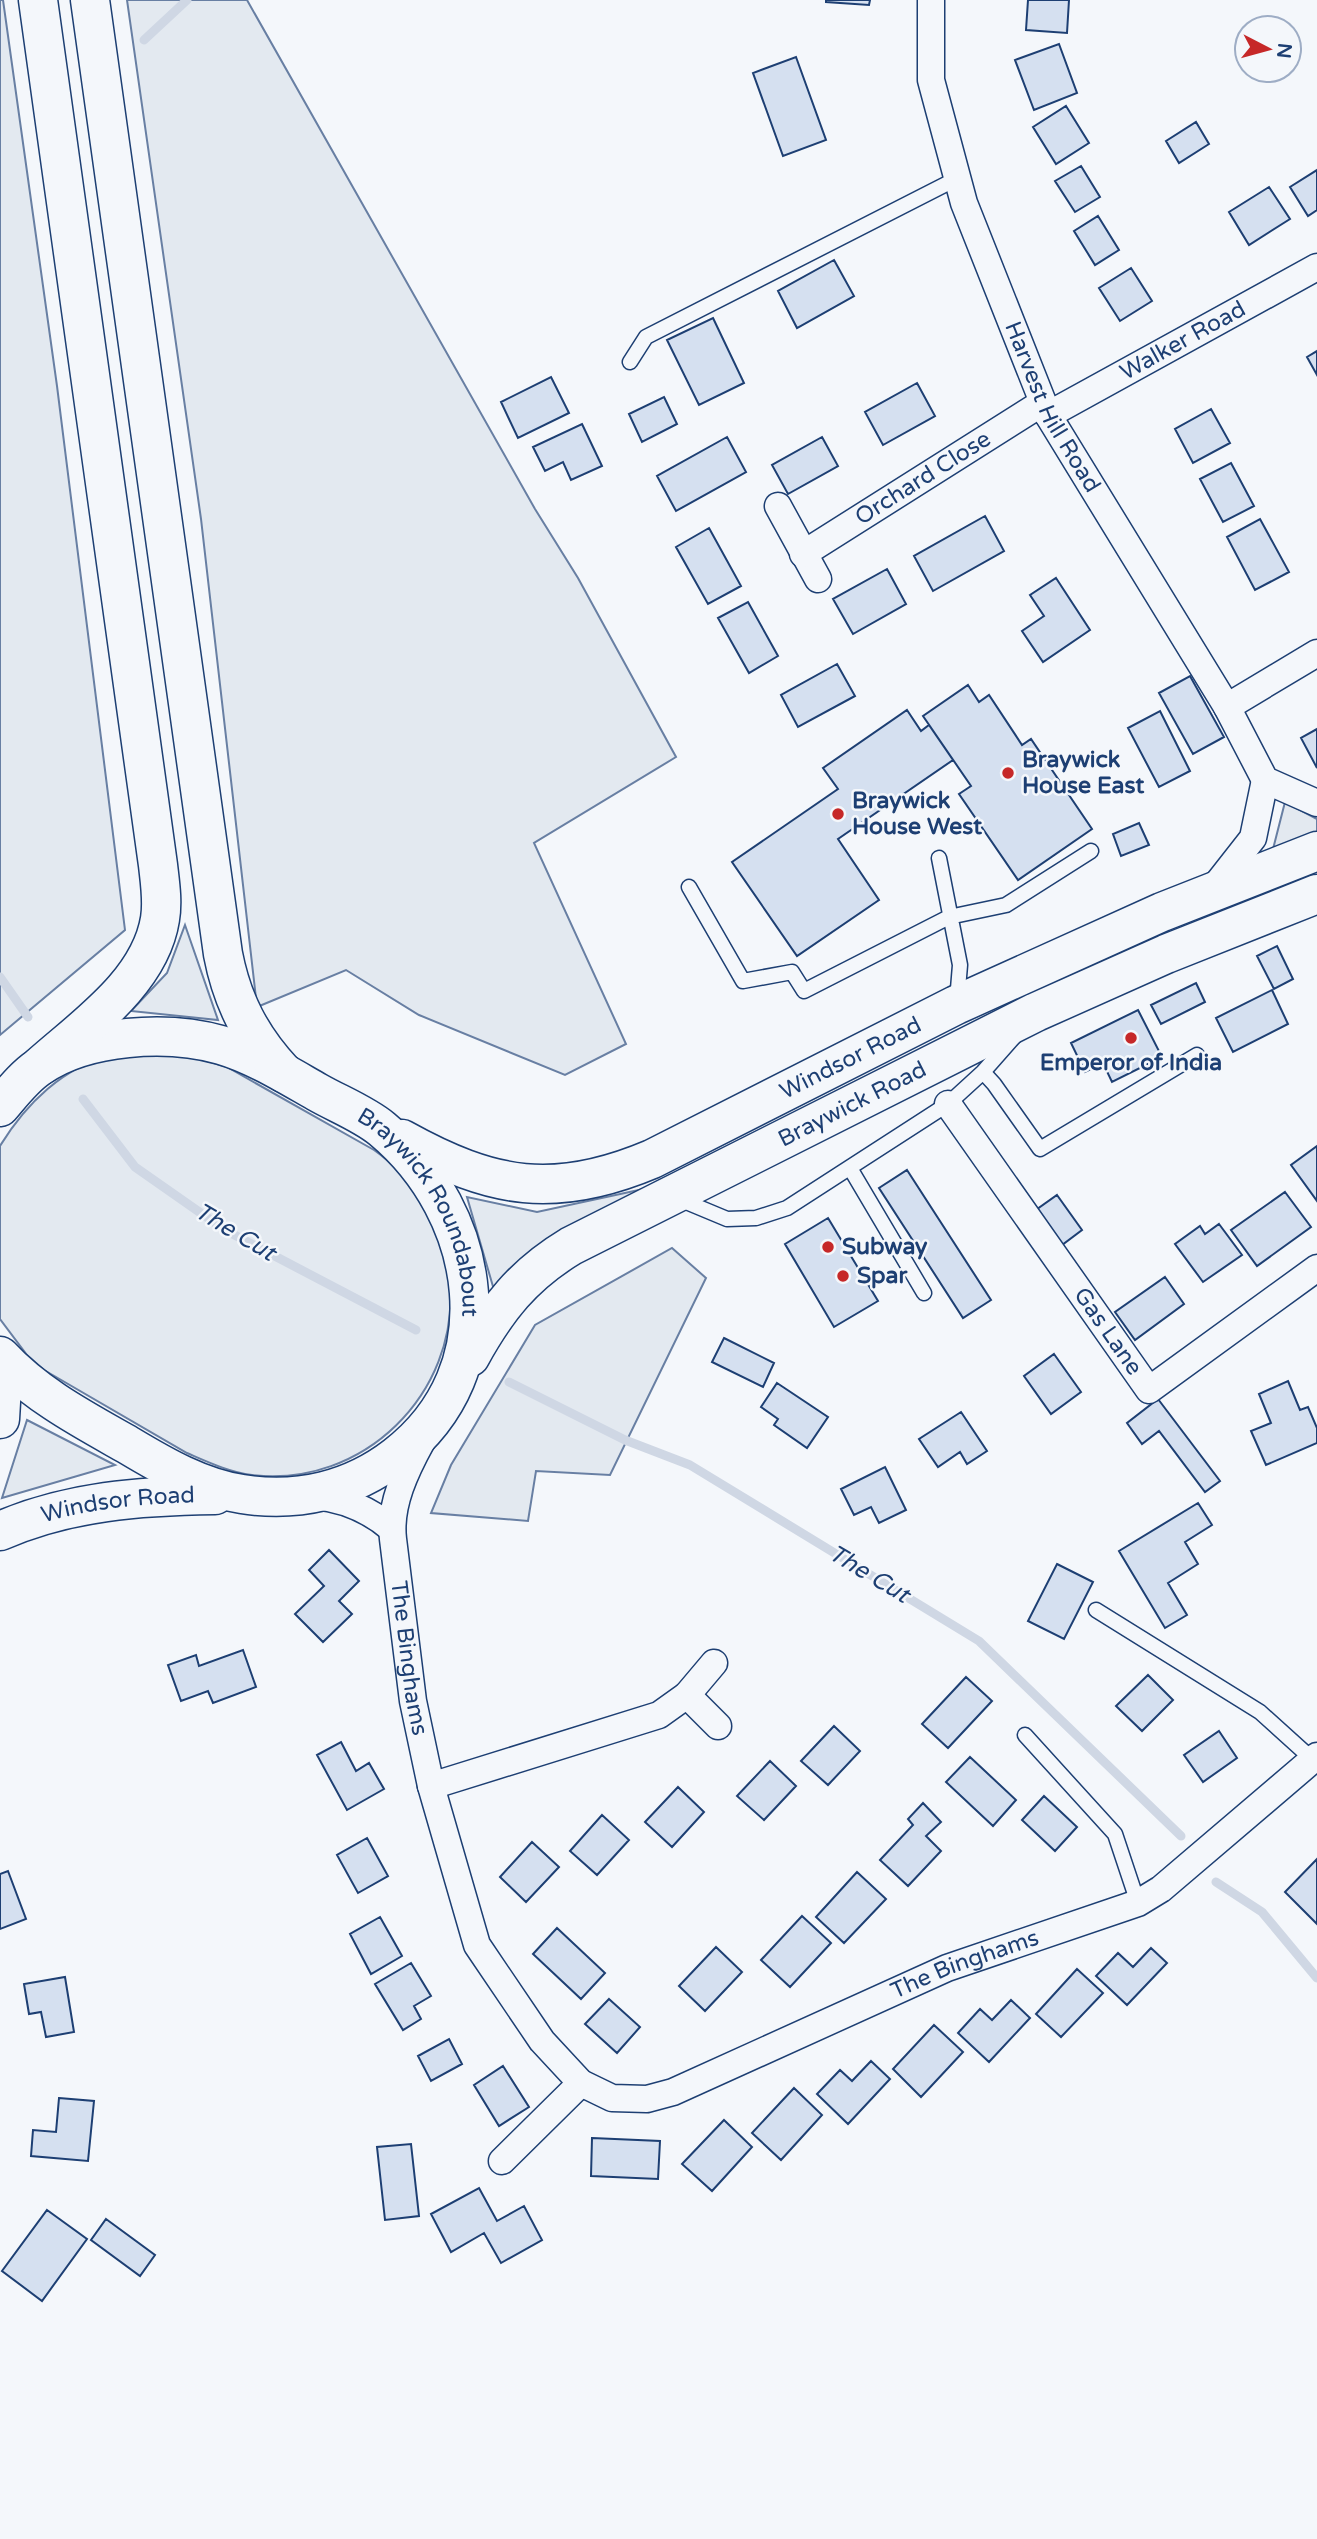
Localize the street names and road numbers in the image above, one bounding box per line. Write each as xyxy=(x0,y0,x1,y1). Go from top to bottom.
street label: Walker Road xyxy=(1115,295,1251,387)
street label: Harvest Hill Road xyxy=(998,317,1106,498)
street label: Orchard Close xyxy=(850,425,996,531)
street label: Windsor Road xyxy=(775,1011,926,1106)
street label: Braywick Road xyxy=(774,1055,931,1153)
street label: Braywick Roundabout xyxy=(352,1102,484,1317)
street label: Gas Lane xyxy=(1067,1282,1148,1381)
street label: Windsor Road xyxy=(38,1481,195,1529)
street label: The Binghams xyxy=(384,1579,434,1738)
street label: The Binghams xyxy=(887,1924,1043,2005)

